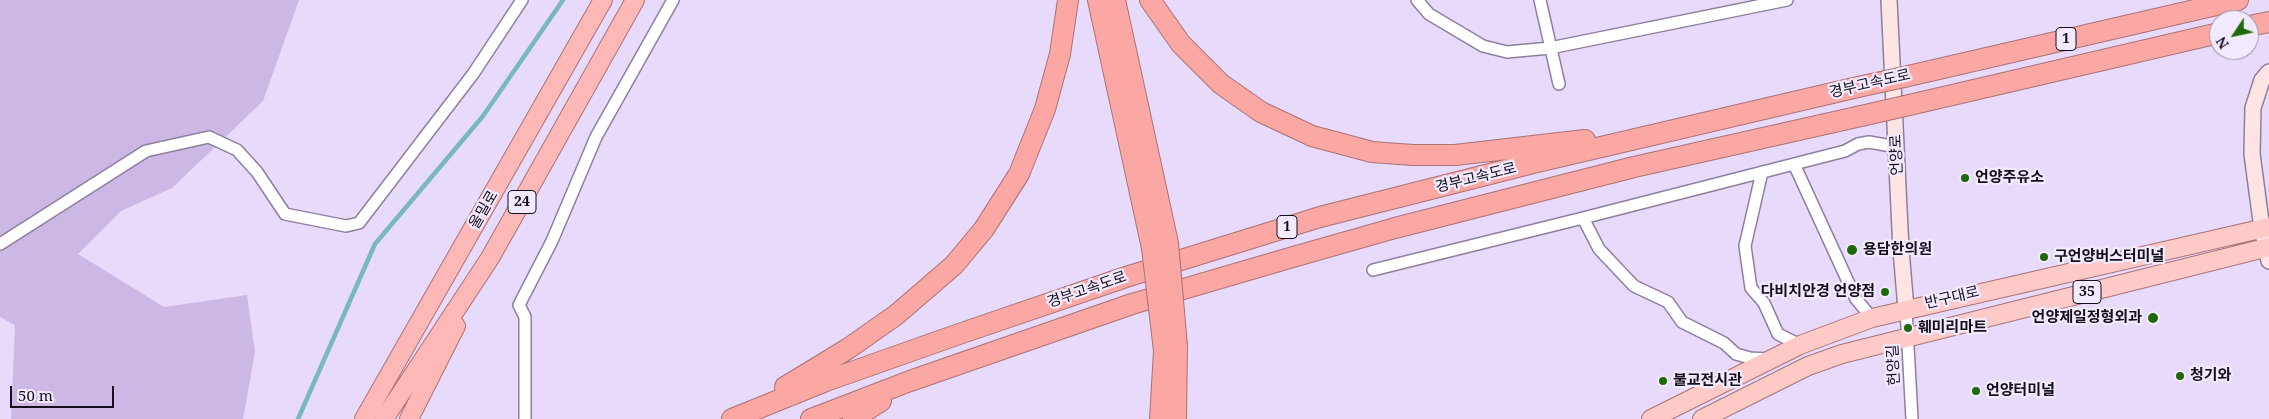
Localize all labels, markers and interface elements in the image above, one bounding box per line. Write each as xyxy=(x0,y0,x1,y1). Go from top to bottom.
north arrow xyxy=(2209,10,2259,60)
road number: 1 xyxy=(2056,28,2076,50)
text: N xyxy=(2211,33,2233,53)
street label: 경부고속도로 xyxy=(1828,66,1912,102)
street label: 언양로 xyxy=(1887,134,1907,176)
street label: 경부고속도로 xyxy=(1434,159,1518,197)
place label: 언양주유소 xyxy=(1975,169,2044,187)
marker: 언양주유소 xyxy=(1959,172,1971,184)
street label: 울밀로 xyxy=(466,188,502,232)
road number: 24 xyxy=(508,190,536,213)
road number: 1 xyxy=(1277,216,1297,238)
place label: 용담한의원 xyxy=(1863,241,1932,259)
marker: 용담한의원 xyxy=(1845,243,1859,257)
place label: 구언양버스터미널 xyxy=(2054,248,2164,266)
marker: 구언양버스터미널 xyxy=(2038,251,2050,263)
street label: 경부고속도로 xyxy=(1045,268,1129,312)
road number: 35 xyxy=(2073,280,2101,304)
place label: 다비치안경 언양점 xyxy=(1761,283,1875,301)
street label: 반구대로 xyxy=(1923,283,1981,313)
marker: 다비치안경 언양점 xyxy=(1879,286,1891,298)
place label: 언양제일정형외과 xyxy=(2032,309,2142,327)
marker: 언양제일정형외과 xyxy=(2146,311,2160,325)
place label: 훼미리마트 xyxy=(1918,319,1987,337)
marker: 훼미리마트 xyxy=(1902,322,1914,334)
street label: 헌양길 xyxy=(1884,344,1904,386)
place label: 청기와 xyxy=(2190,367,2231,385)
marker: 청기와 xyxy=(2174,370,2186,382)
place label: 불교전시관 xyxy=(1673,372,1742,390)
marker: 불교전시관 xyxy=(1657,375,1669,387)
scale bar xyxy=(12,376,116,408)
place label: 언양터미널 xyxy=(1986,382,2055,400)
text: 50 m xyxy=(18,385,53,405)
marker: 언양터미널 xyxy=(1970,385,1982,397)

